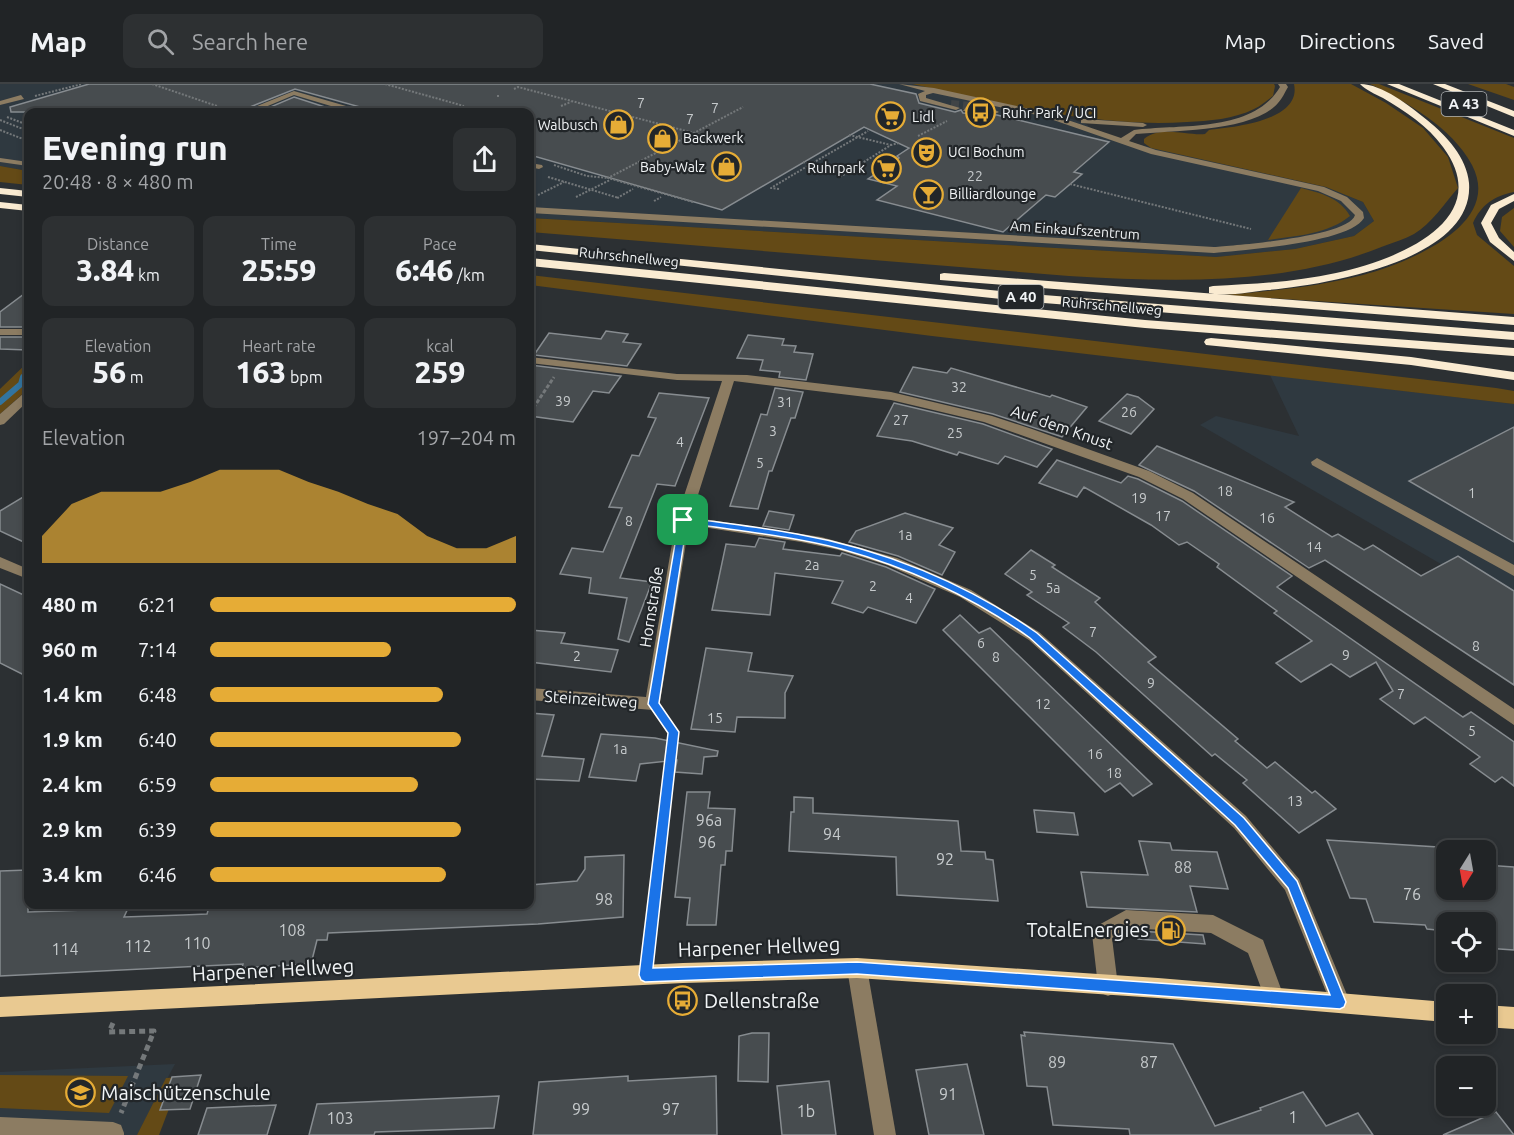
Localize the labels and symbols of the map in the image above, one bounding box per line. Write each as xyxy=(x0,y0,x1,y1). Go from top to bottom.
road number: A 43 xyxy=(1442,92,1486,116)
house number: 7 xyxy=(637,95,645,111)
bus stop icon: Ruhr Park / UCI xyxy=(965,97,997,129)
house number: 7 xyxy=(711,100,719,116)
supermarket icon: Lidl xyxy=(875,101,907,133)
place label: Ruhr Park / UCI xyxy=(1002,105,1096,121)
shop icon: Walbusch xyxy=(603,109,635,141)
place label: Lidl xyxy=(912,109,935,125)
house number: 7 xyxy=(686,111,694,127)
place label: Walbusch xyxy=(538,117,598,133)
shop icon: Backwerk xyxy=(646,122,678,154)
place label: Backwerk xyxy=(683,130,744,146)
theatre icon: UCI Bochum xyxy=(911,136,943,168)
place label: UCI Bochum xyxy=(948,144,1025,160)
shop icon: Baby-Walz xyxy=(710,151,742,183)
supermarket icon: Ruhrpark xyxy=(870,152,902,184)
place label: Baby-Walz xyxy=(640,159,705,175)
place label: Ruhrpark xyxy=(807,160,865,176)
house number: 22 xyxy=(967,168,983,184)
bar icon: Billiardlounge xyxy=(912,178,944,210)
place label: Billiardlounge xyxy=(949,186,1036,202)
street label: Am Einkaufszentrum xyxy=(1009,217,1141,243)
street label: Ruhrschnellweg xyxy=(578,244,680,270)
road number: A 40 xyxy=(998,285,1044,309)
street label: Ruhrschnellweg xyxy=(1061,294,1163,318)
house number: 32 xyxy=(951,379,967,395)
house number: 39 xyxy=(555,393,571,409)
house number: 31 xyxy=(777,394,793,410)
street label: Auf dem Knust xyxy=(1009,401,1116,453)
house number: 26 xyxy=(1121,404,1137,420)
house number: 27 xyxy=(893,412,909,428)
house number: 3 xyxy=(769,423,777,439)
house number: 25 xyxy=(947,425,963,441)
house number: 4 xyxy=(676,434,684,450)
house number: 5 xyxy=(756,455,764,471)
house number: 18 xyxy=(1217,483,1233,499)
house number: 1 xyxy=(1468,485,1476,501)
house number: 19 xyxy=(1131,490,1147,506)
pin xyxy=(657,494,708,545)
house number: 17 xyxy=(1155,508,1171,524)
house number: 16 xyxy=(1259,510,1275,526)
house number: 8 xyxy=(625,513,633,529)
house number: 1a xyxy=(897,527,913,543)
house number: 14 xyxy=(1306,539,1322,555)
house number: 2a xyxy=(804,557,820,573)
street label: Hornstraße xyxy=(636,565,666,649)
house number: 5 xyxy=(1029,567,1037,583)
house number: 2 xyxy=(869,578,877,594)
house number: 5a xyxy=(1045,580,1061,596)
house number: 4 xyxy=(905,590,913,606)
house number: 7 xyxy=(1089,624,1097,640)
house number: 6 xyxy=(977,635,985,651)
house number: 8 xyxy=(1472,638,1480,654)
house number: 9 xyxy=(1342,647,1350,663)
house number: 2 xyxy=(573,648,581,664)
house number: 8 xyxy=(992,649,1000,665)
house number: 9 xyxy=(1147,675,1155,691)
house number: 7 xyxy=(1397,686,1405,702)
street label: Steinzeitweg xyxy=(544,687,638,711)
house number: 12 xyxy=(1035,696,1051,712)
house number: 15 xyxy=(707,710,723,726)
house number: 5 xyxy=(1468,723,1476,739)
house number: 1a xyxy=(612,741,628,757)
house number: 16 xyxy=(1087,746,1103,762)
house number: 18 xyxy=(1106,765,1122,781)
house number: 13 xyxy=(1287,793,1303,809)
house number: 96a xyxy=(696,811,722,829)
house number: 94 xyxy=(823,825,841,843)
house number: 96 xyxy=(698,833,716,851)
north arrow xyxy=(1436,840,1496,900)
house number: 92 xyxy=(936,850,954,868)
house number: 88 xyxy=(1174,858,1192,876)
house number: 76 xyxy=(1403,885,1421,903)
house number: 98 xyxy=(595,890,613,908)
fuel station icon: TotalEnergies xyxy=(1154,914,1186,946)
place label: TotalEnergies xyxy=(1026,918,1149,941)
house number: 108 xyxy=(278,921,306,939)
street label: Harpener Hellweg xyxy=(677,932,841,961)
house number: 110 xyxy=(183,934,211,952)
house number: 112 xyxy=(124,937,152,955)
house number: 114 xyxy=(51,940,79,958)
street label: Harpener Hellweg xyxy=(191,954,355,985)
bus stop icon: Dellenstraße xyxy=(667,985,699,1017)
place label: Dellenstraße xyxy=(704,989,820,1012)
house number: 89 xyxy=(1048,1053,1066,1071)
house number: 87 xyxy=(1140,1053,1158,1071)
school or university icon: Maischützenschule xyxy=(64,1077,96,1109)
place label: Maischützenschule xyxy=(101,1081,271,1104)
house number: 91 xyxy=(939,1085,957,1103)
house number: 99 xyxy=(572,1100,590,1118)
house number: 97 xyxy=(662,1100,680,1118)
house number: 1b xyxy=(797,1102,815,1120)
house number: 1 xyxy=(1288,1108,1298,1126)
house number: 103 xyxy=(326,1109,354,1127)

